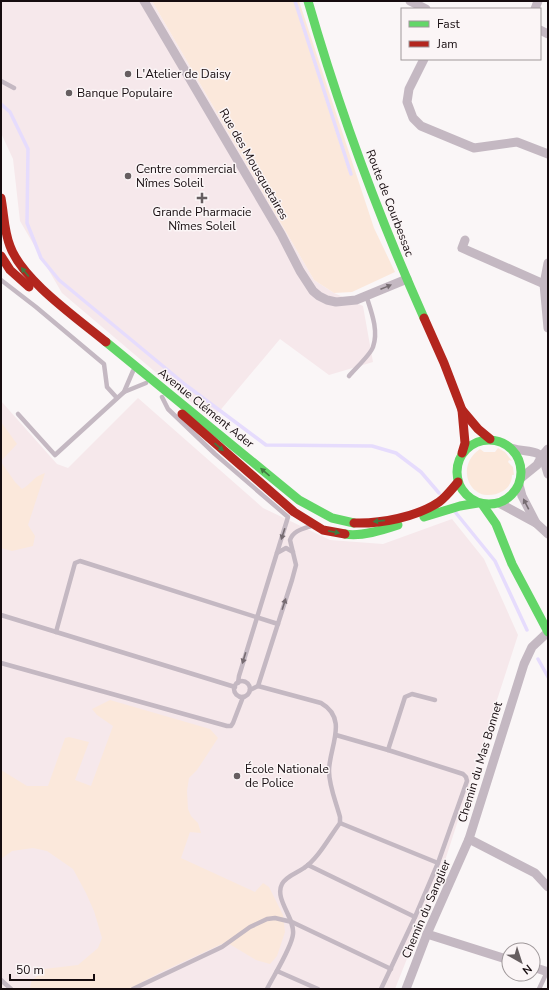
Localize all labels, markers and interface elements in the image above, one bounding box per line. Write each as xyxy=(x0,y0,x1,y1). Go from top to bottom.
legend xyxy=(401,8,541,60)
text: Fast xyxy=(437,16,460,32)
text: Jam xyxy=(436,36,458,52)
place label: L'Atelier de Daisy xyxy=(136,66,232,82)
marker: L'Atelier de Daisy xyxy=(123,69,133,79)
place label: Banque Populaire xyxy=(77,85,173,101)
marker: Banque Populaire xyxy=(64,88,74,98)
street label: Rue des Mousquetaires xyxy=(216,106,292,223)
street label: Route de Courbessac xyxy=(362,147,418,259)
place label: Centre commercial Nîmes Soleil xyxy=(136,161,237,191)
marker: Centre commercial Nîmes Soleil xyxy=(123,171,133,181)
marker: Grande Pharmacie Nîmes Soleil xyxy=(197,193,207,203)
place label: Grande Pharmacie Nîmes Soleil xyxy=(152,204,252,234)
one-way arrow xyxy=(21,267,30,277)
one-way arrow xyxy=(381,284,393,290)
street label: Avenue Clément Ader xyxy=(155,364,258,452)
one-way arrow xyxy=(214,442,224,452)
one-way arrow xyxy=(260,467,270,476)
one-way arrow xyxy=(523,498,529,510)
one-way arrow xyxy=(373,518,385,524)
one-way arrow xyxy=(280,528,286,540)
one-way arrow xyxy=(328,529,340,535)
one-way arrow xyxy=(281,598,287,610)
one-way arrow xyxy=(241,652,247,664)
street label: Chemin du Mas Bonnet xyxy=(454,699,506,824)
place label: École Nationale de Police xyxy=(245,761,329,791)
marker: École Nationale de Police xyxy=(232,771,242,781)
street label: Chemin du Sanglier xyxy=(398,857,454,961)
north arrow xyxy=(501,942,541,982)
scale bar xyxy=(10,956,94,982)
text: N xyxy=(519,961,535,978)
text: 50 m xyxy=(16,962,44,978)

